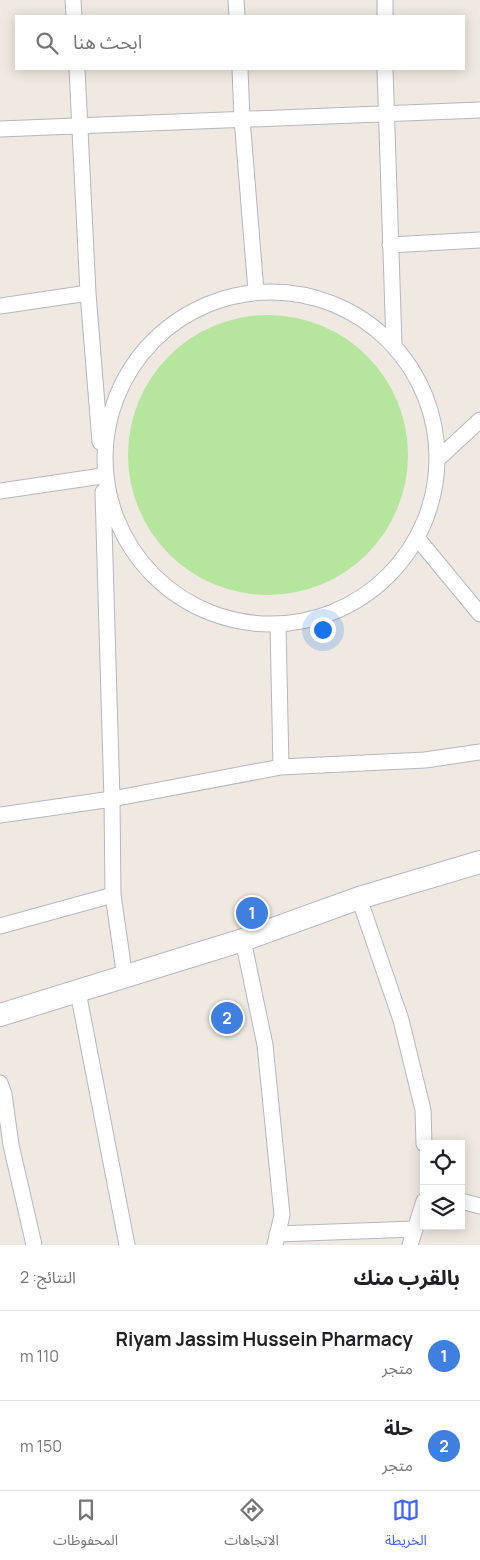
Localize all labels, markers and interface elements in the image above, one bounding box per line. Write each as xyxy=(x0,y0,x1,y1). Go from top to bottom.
search box xyxy=(15,15,465,70)
icon: search xyxy=(33,29,61,57)
text: ابحث هنا xyxy=(73,29,142,55)
your location xyxy=(310,617,336,643)
pin: 1 xyxy=(236,894,268,932)
pin: 2 xyxy=(211,999,243,1037)
map controls xyxy=(420,1140,465,1230)
button: locate xyxy=(420,1140,465,1185)
button: layers xyxy=(420,1185,465,1230)
text: بالقرب منك xyxy=(353,1263,460,1291)
text: النتائج: 2 xyxy=(20,1266,76,1288)
text: Riyam Jassim Hussein Pharmacy xyxy=(115,1326,413,1352)
text: 110 m xyxy=(20,1345,59,1367)
text: 1 xyxy=(441,1345,448,1367)
text: متجر xyxy=(382,1357,413,1379)
text: حلة xyxy=(384,1415,413,1441)
text: 150 m xyxy=(20,1435,62,1457)
text: 2 xyxy=(439,1435,449,1457)
text: متجر xyxy=(382,1454,413,1476)
tab: المحفوظات xyxy=(53,1496,118,1555)
tab: الاتجاهات xyxy=(224,1496,279,1555)
tab: الخريطة xyxy=(385,1496,427,1555)

